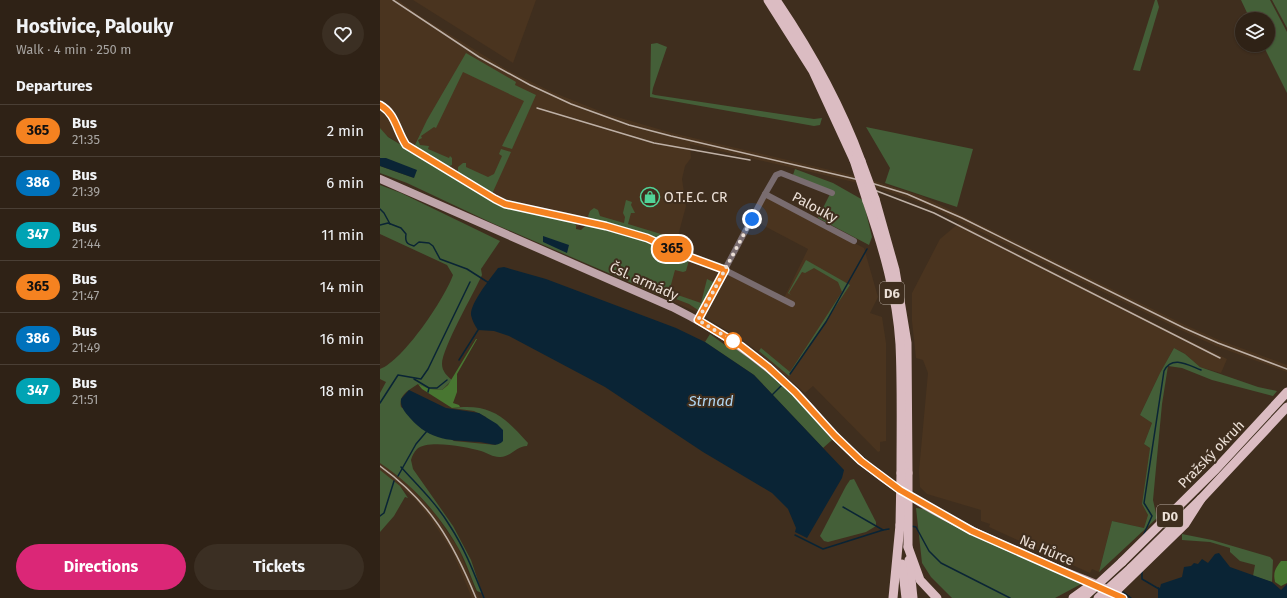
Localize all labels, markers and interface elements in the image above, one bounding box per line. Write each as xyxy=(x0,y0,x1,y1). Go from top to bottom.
map controls xyxy=(1235,12,1275,52)
button: layers xyxy=(1235,12,1275,52)
button: heart xyxy=(322,13,364,55)
text: Hostivice, Palouky xyxy=(16,15,173,38)
text: Walk · 4 min · 250 m xyxy=(16,42,131,57)
text: Departures xyxy=(16,77,93,95)
text: Bus xyxy=(72,114,97,132)
text: 365 xyxy=(27,122,49,139)
text: 2 min xyxy=(327,122,364,140)
text: 21:35 xyxy=(72,132,100,147)
text: Bus xyxy=(72,166,97,184)
text: 386 xyxy=(26,174,50,191)
text: 6 min xyxy=(326,174,364,192)
text: 21:39 xyxy=(72,184,100,199)
shop icon: O.T.E.C. CR xyxy=(639,186,661,208)
street label: Palouky xyxy=(789,188,841,227)
place label: O.T.E.C. CR xyxy=(664,189,728,206)
your location xyxy=(742,209,762,229)
text: Bus xyxy=(72,218,97,236)
text: 347 xyxy=(27,226,49,243)
text: 11 min xyxy=(321,226,364,244)
text: 21:44 xyxy=(72,236,101,251)
line badge: 365 xyxy=(649,236,695,262)
text: 365 xyxy=(661,240,683,257)
street label: Čsl. armády xyxy=(607,258,681,304)
text: Bus xyxy=(72,270,97,288)
text: 365 xyxy=(27,278,49,295)
text: 14 min xyxy=(320,278,364,296)
road number: D6 xyxy=(880,282,904,304)
text: 21:47 xyxy=(72,288,99,303)
text: Bus xyxy=(72,322,97,340)
text: 386 xyxy=(26,330,50,347)
text: 16 min xyxy=(320,330,364,348)
unlabelled marker xyxy=(724,332,742,350)
text: 21:49 xyxy=(72,340,100,355)
text: Bus xyxy=(72,374,97,392)
text: 347 xyxy=(27,382,49,399)
text: 18 min xyxy=(319,382,364,400)
text: 21:51 xyxy=(72,392,98,407)
water label: Strnad xyxy=(687,392,734,410)
street label: Pražský okruh xyxy=(1175,417,1248,492)
road number: D0 xyxy=(1157,505,1183,527)
street label: Na Hůrce xyxy=(1017,531,1077,570)
button: Directions xyxy=(16,544,186,590)
button: Tickets xyxy=(194,544,364,590)

